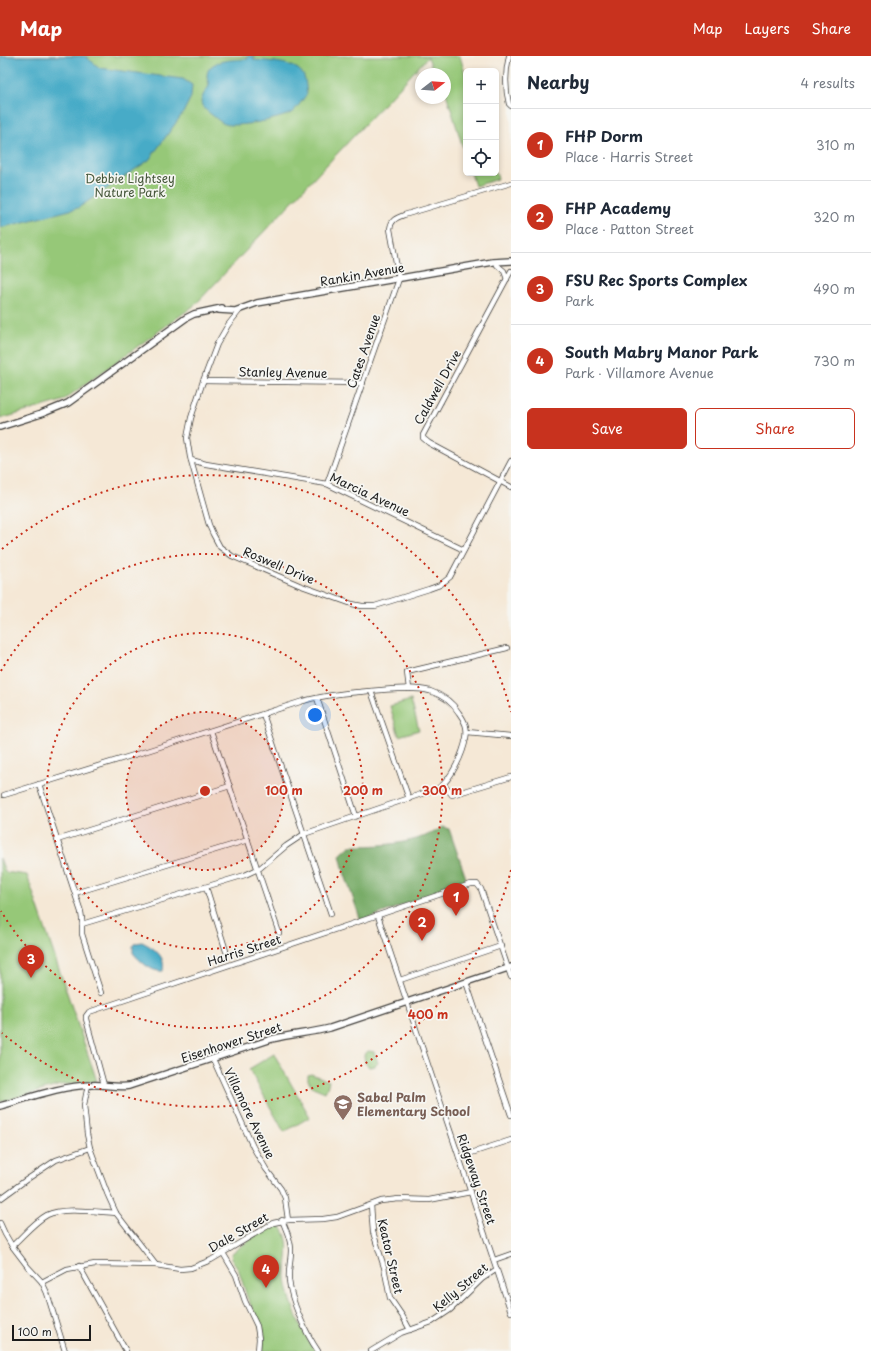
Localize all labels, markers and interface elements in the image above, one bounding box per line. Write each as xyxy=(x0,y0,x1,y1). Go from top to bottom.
text: Map xyxy=(20,14,62,42)
text: Map xyxy=(693,18,723,39)
text: Layers xyxy=(745,18,790,39)
text: Share xyxy=(812,18,851,39)
north arrow xyxy=(415,68,451,104)
map controls xyxy=(463,68,499,176)
button: + xyxy=(463,68,499,104)
text: Nearby xyxy=(527,69,589,95)
text: 4 results xyxy=(801,73,855,92)
button: − xyxy=(463,104,499,140)
text: FHP Dorm xyxy=(565,124,643,147)
text: 1 xyxy=(537,135,543,154)
text: 310 m xyxy=(816,135,855,154)
button: locate xyxy=(463,140,499,176)
text: Place · Harris Street xyxy=(565,147,693,166)
park label: Debbie Lightsey Nature Park xyxy=(85,169,175,201)
text: FHP Academy xyxy=(565,196,671,219)
text: 2 xyxy=(535,207,545,226)
text: 320 m xyxy=(813,207,855,226)
text: Place · Patton Street xyxy=(565,219,694,238)
street label: Rankin Avenue xyxy=(318,258,406,290)
text: FSU Rec Sports Complex xyxy=(565,268,748,291)
text: 3 xyxy=(536,279,544,298)
text: 490 m xyxy=(813,279,855,298)
text: Park xyxy=(565,291,594,310)
street label: Cates Avenue xyxy=(342,311,384,391)
text: South Mabry Manor Park xyxy=(565,340,759,363)
street label: Caldwell Drive xyxy=(409,346,465,428)
text: 4 xyxy=(536,351,544,370)
text: 730 m xyxy=(814,351,855,370)
street label: Stanley Avenue xyxy=(238,362,328,382)
text: Park · Villamore Avenue xyxy=(565,363,714,382)
button: Save xyxy=(527,408,687,449)
button: Share xyxy=(695,408,855,449)
street label: Marcia Avenue xyxy=(327,468,413,521)
street label: Roswell Drive xyxy=(240,542,318,588)
your location xyxy=(305,705,325,725)
text: 100 m xyxy=(265,781,303,799)
text: 200 m xyxy=(343,781,383,799)
text: 300 m xyxy=(422,781,462,799)
centre of rings xyxy=(198,784,212,798)
pin: 1 xyxy=(443,883,469,916)
pin: 2 xyxy=(409,908,435,941)
street label: Harris Street xyxy=(205,930,283,970)
pin: 3 xyxy=(18,945,44,978)
text: 400 m xyxy=(408,1005,448,1023)
street label: Eisenhower Street xyxy=(178,1017,284,1067)
street label: Villamore Avenue xyxy=(220,1064,280,1162)
place label: Sabal Palm Elementary School xyxy=(357,1088,470,1120)
school or university icon: Sabal Palm Elementary School xyxy=(332,1093,354,1121)
street label: Ridgeway Street xyxy=(453,1131,501,1227)
street label: Dale Street xyxy=(205,1207,272,1256)
street label: Keator Street xyxy=(374,1217,408,1296)
pin: 4 xyxy=(253,1255,279,1288)
street label: Kelly Street xyxy=(428,1258,492,1316)
scale bar xyxy=(12,1323,91,1342)
text: 100 m xyxy=(18,1323,52,1340)

